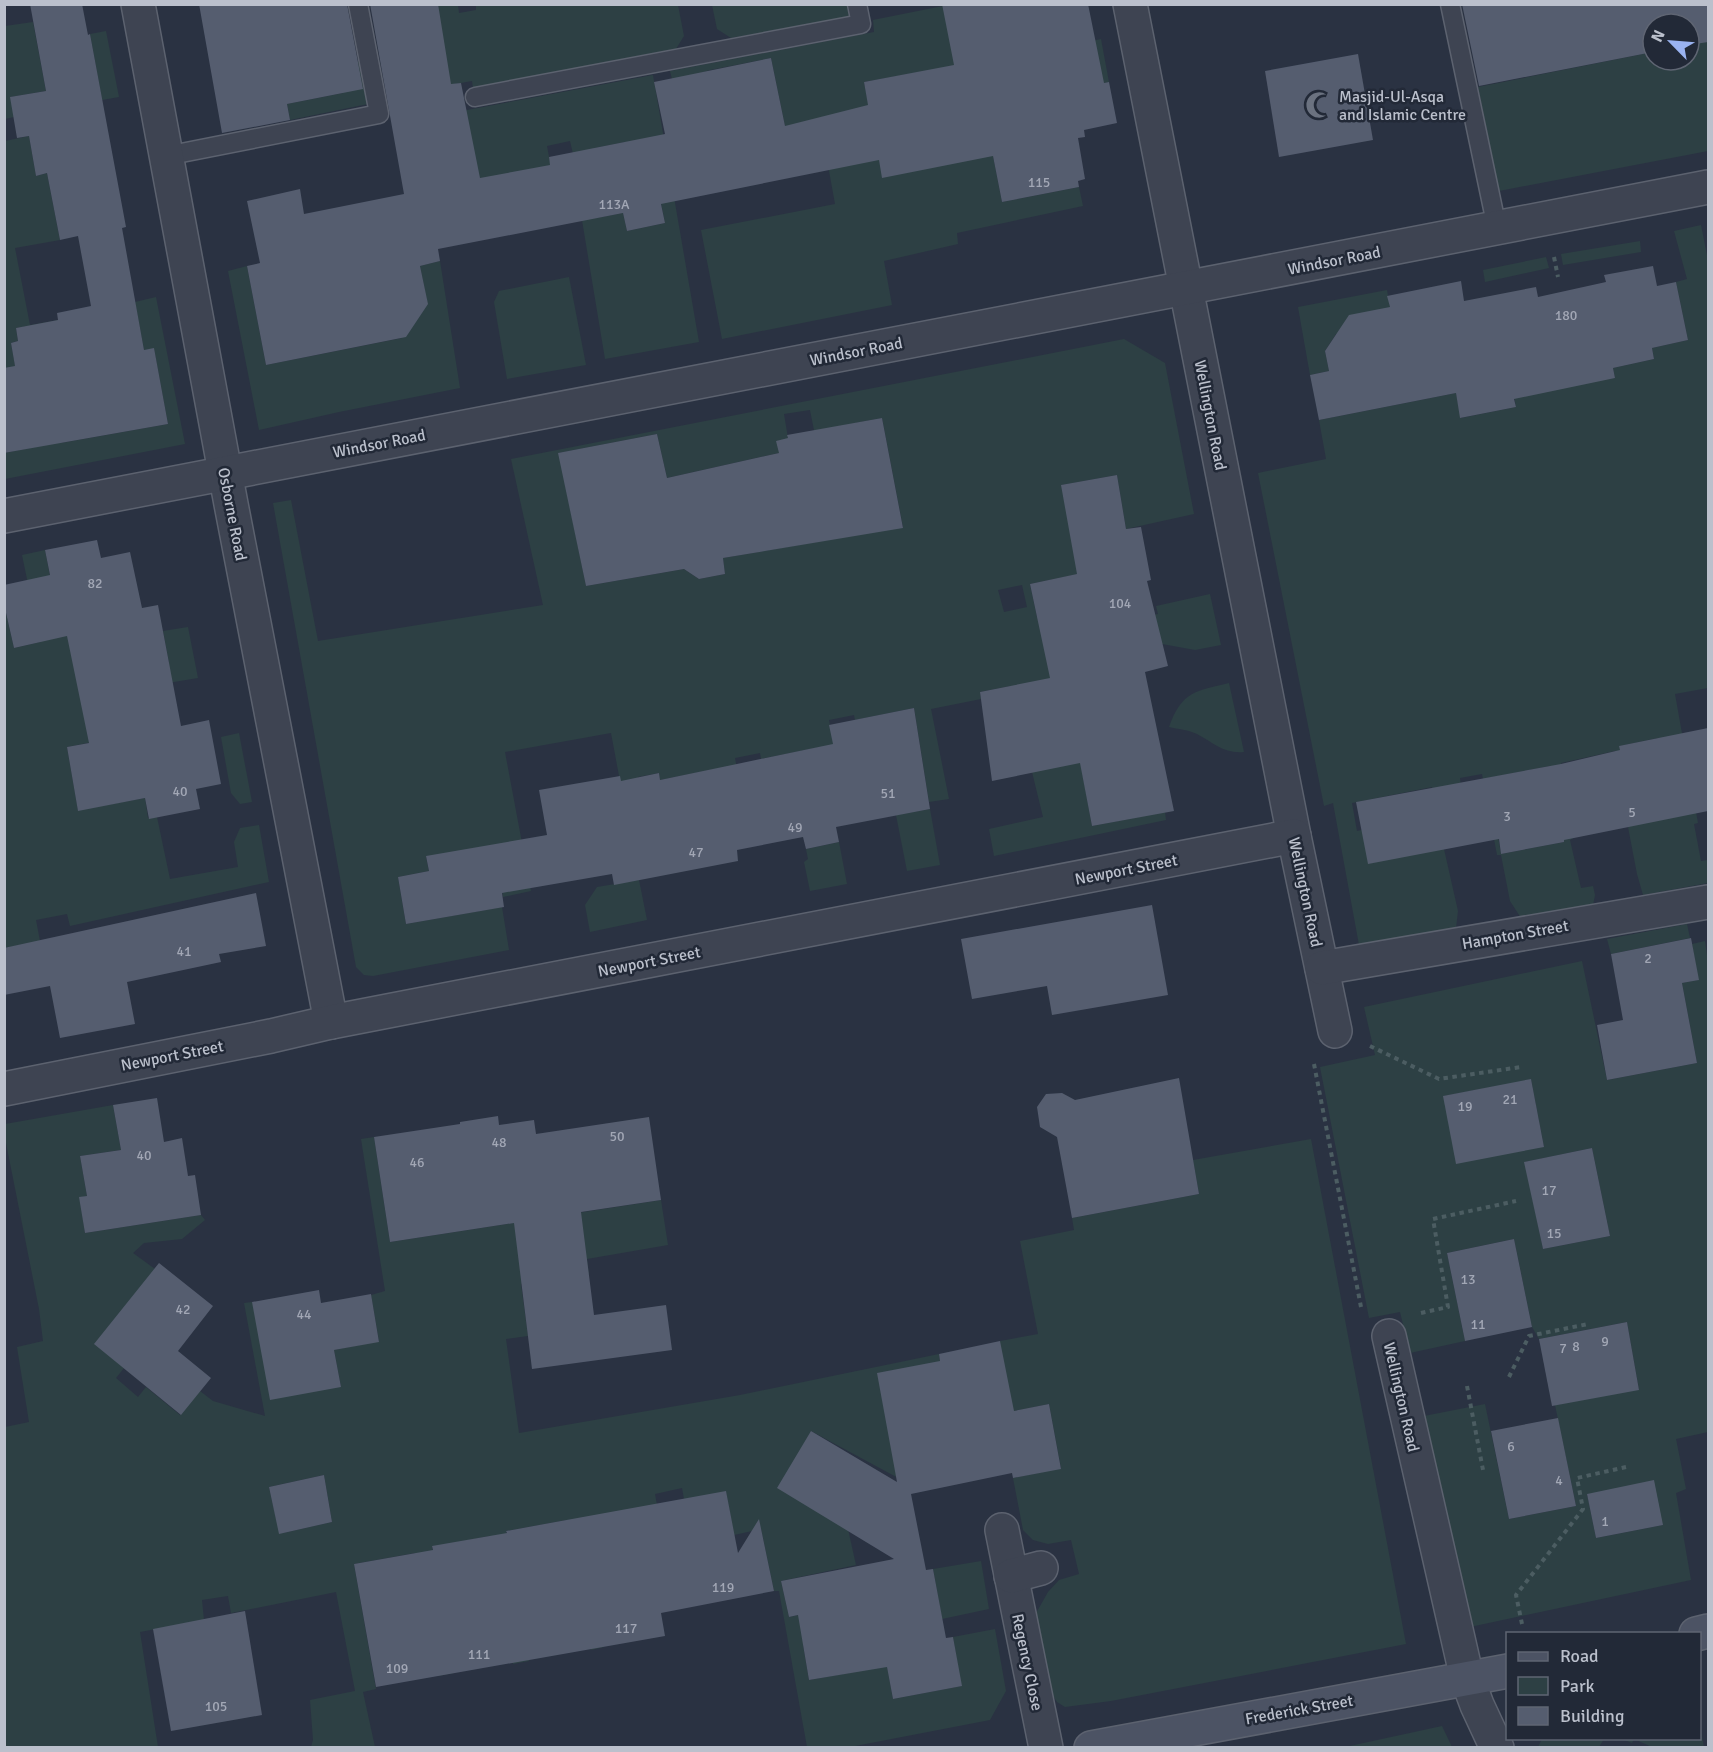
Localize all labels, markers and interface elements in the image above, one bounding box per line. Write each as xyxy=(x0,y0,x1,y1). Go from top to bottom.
north arrow xyxy=(1641,12,1701,72)
text: N xyxy=(1647,27,1670,45)
place label: Masjid-Ul-Asqa and Islamic Centre xyxy=(1339,87,1466,125)
mosque icon: Masjid-Ul-Asqa and Islamic Centre xyxy=(1304,90,1334,120)
house number: 115 xyxy=(1028,174,1050,191)
house number: 113A xyxy=(598,196,630,213)
street label: Windsor Road xyxy=(1286,242,1382,280)
house number: 180 xyxy=(1555,307,1577,324)
street label: Windsor Road xyxy=(808,333,904,371)
street label: Wellington Road xyxy=(1190,358,1231,472)
street label: Windsor Road xyxy=(331,425,427,463)
street label: Osborne Road xyxy=(213,466,251,563)
house number: 82 xyxy=(87,575,103,592)
house number: 104 xyxy=(1109,595,1132,612)
house number: 40 xyxy=(172,783,188,800)
house number: 51 xyxy=(880,785,896,802)
house number: 5 xyxy=(1628,804,1636,821)
house number: 3 xyxy=(1503,808,1511,825)
house number: 49 xyxy=(787,819,803,836)
street label: Wellington Road xyxy=(1284,835,1326,949)
house number: 47 xyxy=(688,844,704,861)
street label: Newport Street xyxy=(1073,850,1180,890)
street label: Hampton Street xyxy=(1460,916,1570,954)
street label: Newport Street xyxy=(596,942,703,982)
house number: 41 xyxy=(176,943,192,960)
house number: 2 xyxy=(1644,950,1652,967)
street label: Newport Street xyxy=(119,1036,226,1076)
house number: 21 xyxy=(1502,1091,1518,1108)
house number: 19 xyxy=(1457,1098,1473,1115)
house number: 50 xyxy=(609,1128,625,1145)
house number: 48 xyxy=(491,1134,507,1151)
house number: 40 xyxy=(136,1147,152,1164)
house number: 46 xyxy=(409,1154,425,1171)
house number: 17 xyxy=(1541,1182,1557,1199)
house number: 15 xyxy=(1546,1225,1562,1242)
house number: 13 xyxy=(1460,1271,1476,1288)
house number: 42 xyxy=(175,1301,191,1318)
house number: 44 xyxy=(296,1306,312,1323)
house number: 11 xyxy=(1470,1316,1486,1333)
house number: 9 xyxy=(1601,1333,1609,1350)
house number: 8 xyxy=(1572,1338,1580,1355)
street label: Wellington Road xyxy=(1379,1340,1423,1454)
house number: 7 xyxy=(1559,1340,1567,1357)
house number: 6 xyxy=(1507,1438,1515,1455)
house number: 4 xyxy=(1555,1472,1563,1489)
house number: 1 xyxy=(1601,1513,1609,1530)
house number: 119 xyxy=(712,1579,734,1596)
street label: Regency Close xyxy=(1007,1612,1047,1713)
house number: 117 xyxy=(615,1620,637,1637)
legend xyxy=(1506,1632,1701,1740)
text: Road xyxy=(1560,1645,1599,1667)
house number: 111 xyxy=(468,1646,490,1663)
house number: 109 xyxy=(386,1660,408,1677)
text: Park xyxy=(1560,1675,1595,1697)
street label: Frederick Street xyxy=(1244,1691,1355,1729)
house number: 105 xyxy=(205,1698,227,1715)
text: Building xyxy=(1560,1705,1624,1727)

